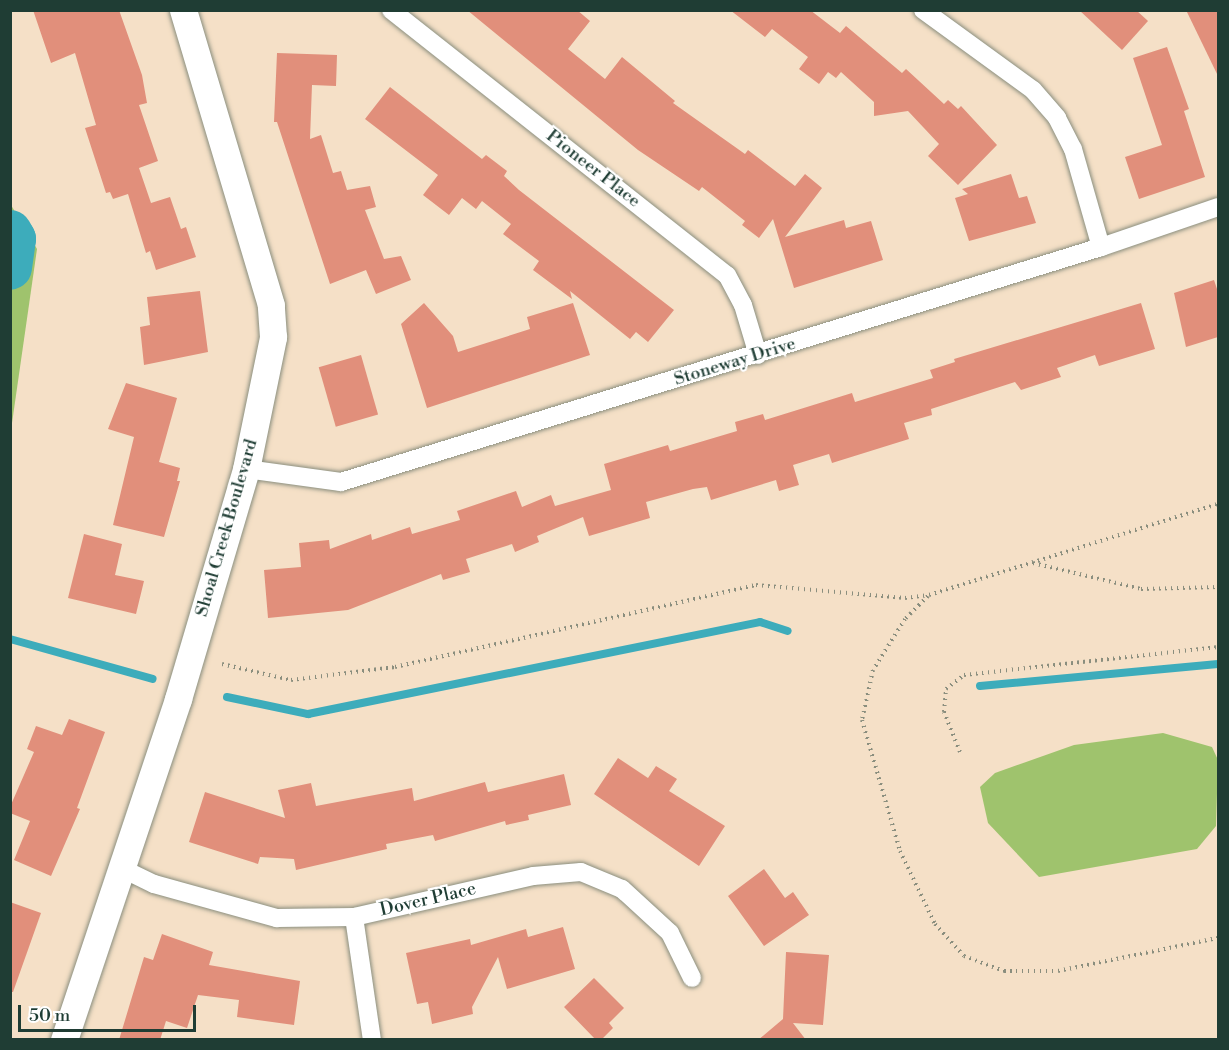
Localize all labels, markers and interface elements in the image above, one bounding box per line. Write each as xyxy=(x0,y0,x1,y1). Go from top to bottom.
street label: Pioneer Place xyxy=(542,125,644,213)
street label: Stoneway Drive xyxy=(672,333,798,391)
street label: Shoal Creek Boulevard xyxy=(191,437,263,619)
street label: Dover Place xyxy=(378,878,478,922)
scale bar xyxy=(21,993,200,1031)
text: 50 m xyxy=(29,1004,70,1027)

